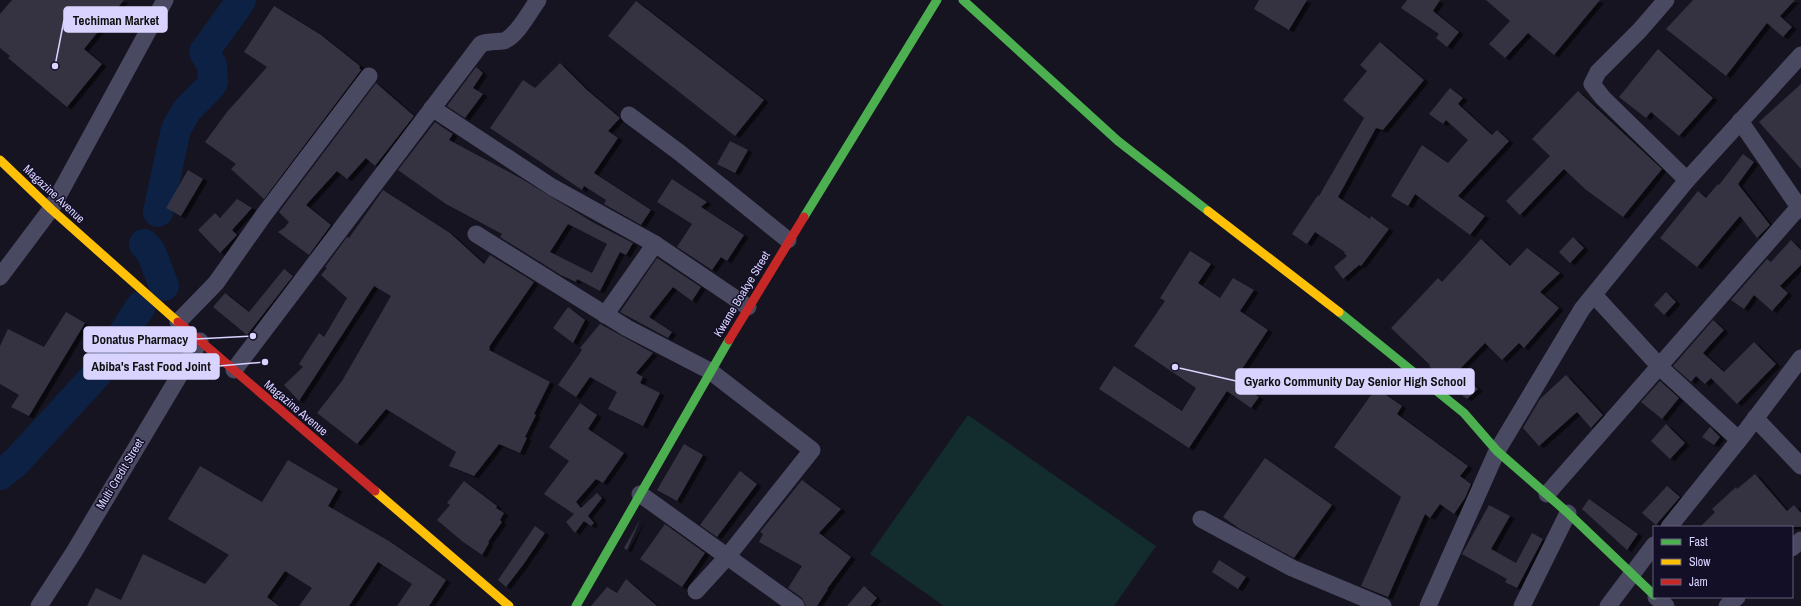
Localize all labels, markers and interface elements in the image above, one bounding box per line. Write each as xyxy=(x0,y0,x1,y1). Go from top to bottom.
callout: Techiman Market xyxy=(64,7,167,32)
text: Techiman Market xyxy=(73,12,160,29)
street label: Magazine Avenue xyxy=(20,161,88,227)
street label: Kwame Boakye Street xyxy=(710,248,774,340)
callout: Donatus Pharmacy xyxy=(84,327,196,352)
text: Donatus Pharmacy xyxy=(92,331,188,348)
callout: Abiba's Fast Food Joint xyxy=(84,354,219,379)
text: Abiba's Fast Food Joint xyxy=(91,358,211,375)
callout: Gyarko Community Day Senior High School xyxy=(1236,369,1474,394)
text: Gyarko Community Day Senior High School xyxy=(1244,373,1466,390)
street label: Magazine Avenue xyxy=(261,377,331,439)
street label: Multi Credit Street xyxy=(93,435,148,512)
legend xyxy=(1653,526,1793,598)
text: Fast xyxy=(1689,534,1708,550)
text: Slow xyxy=(1689,554,1711,570)
text: Jam xyxy=(1689,574,1708,590)

